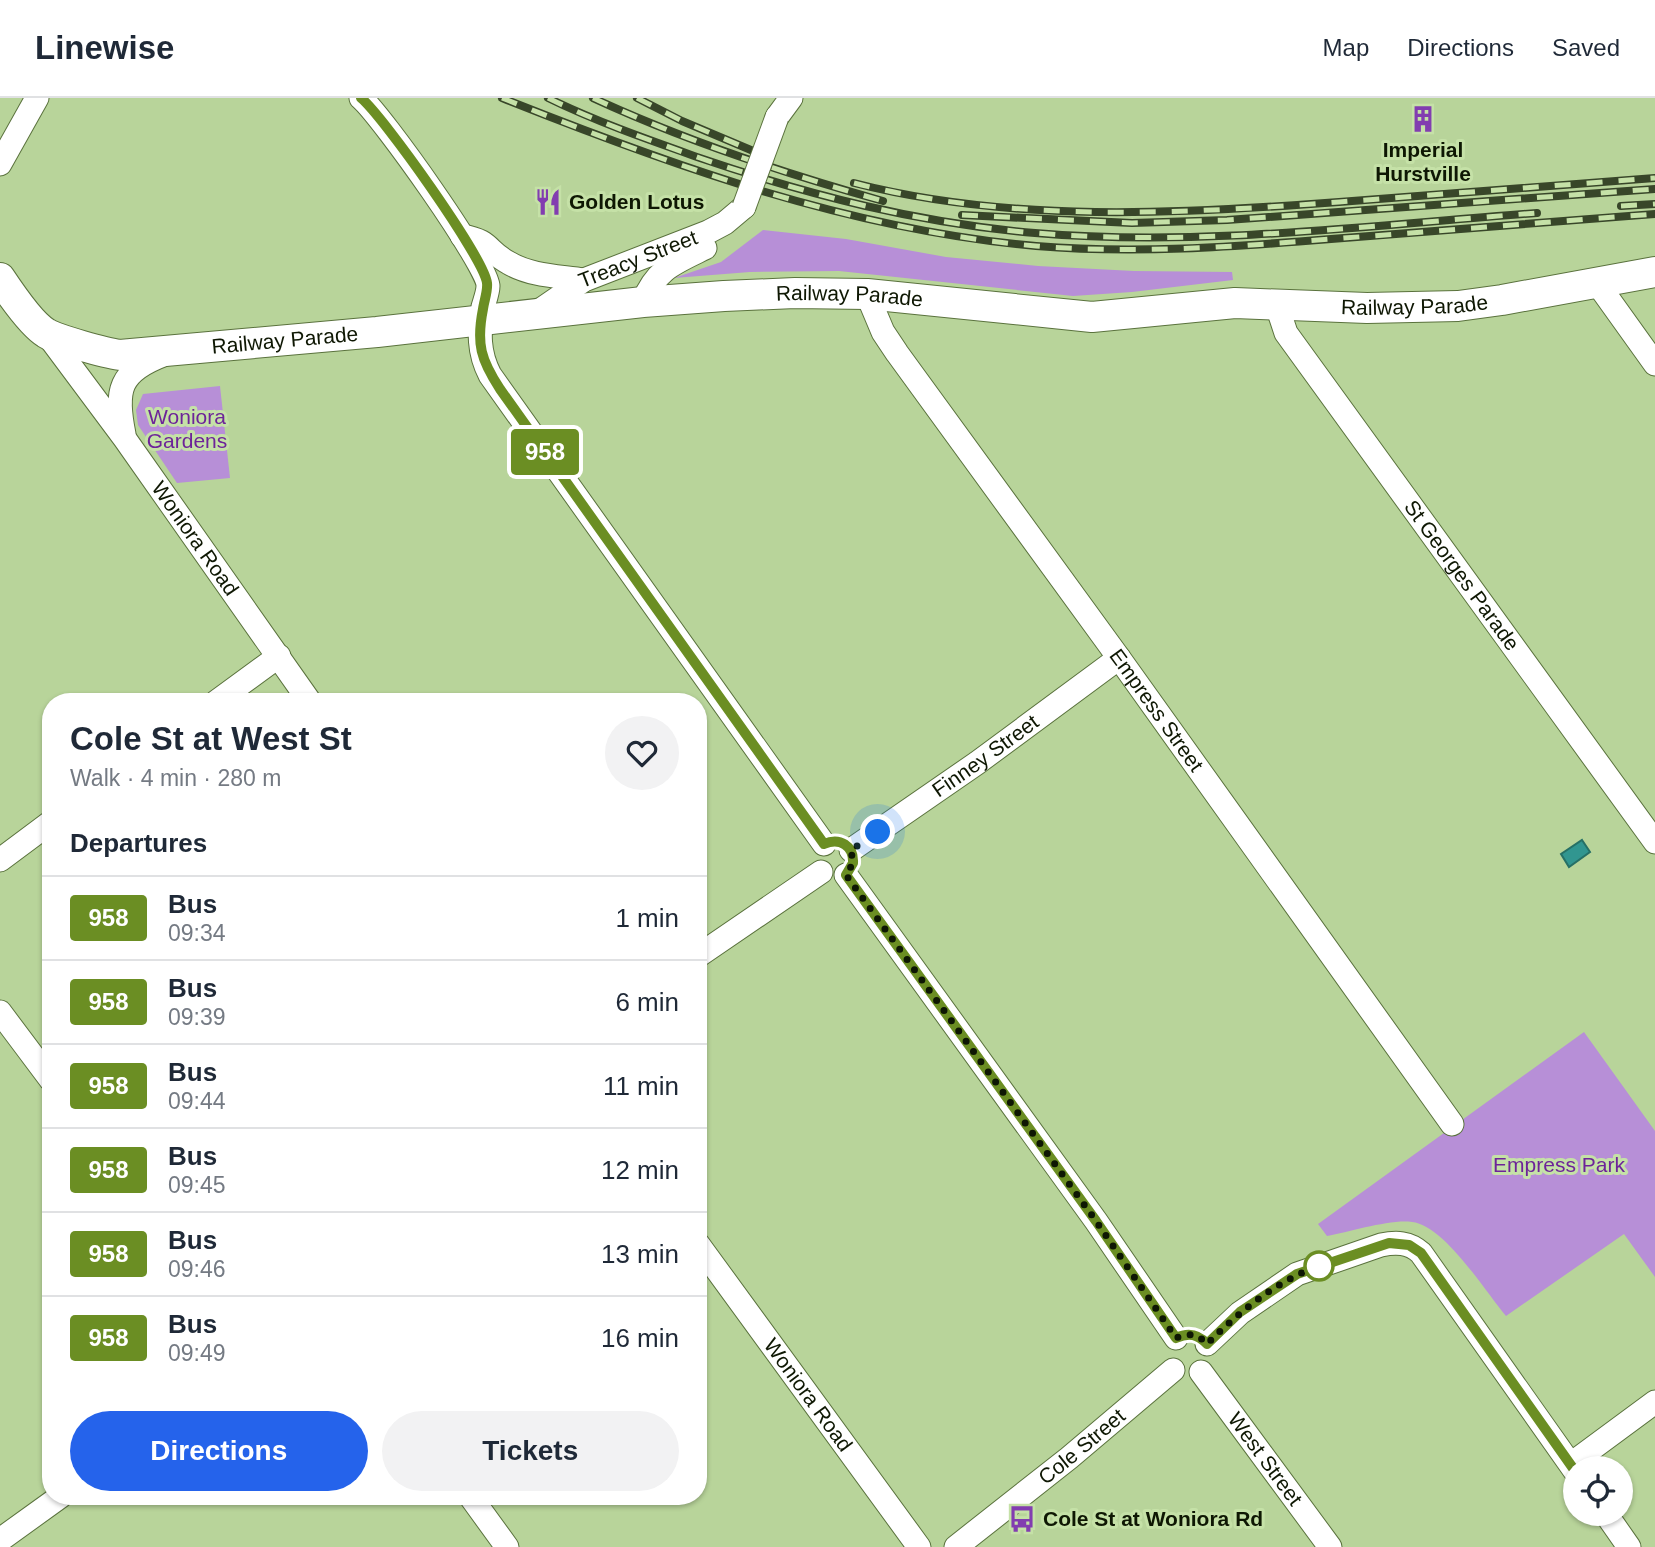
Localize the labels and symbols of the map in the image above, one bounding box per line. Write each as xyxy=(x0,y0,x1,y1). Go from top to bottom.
building icon: Imperial Hurstville xyxy=(1408,104,1438,134)
place label: Imperial Hurstville xyxy=(1375,138,1471,185)
restaurant icon: Golden Lotus xyxy=(533,187,563,217)
place label: Golden Lotus xyxy=(569,190,704,213)
street label: Treacy Street xyxy=(575,225,700,292)
street label: Railway Parade xyxy=(775,281,924,311)
street label: Railway Parade xyxy=(1341,290,1489,319)
street label: Railway Parade xyxy=(210,322,359,358)
park label: Woniora Gardens xyxy=(147,405,227,452)
line badge: 958 xyxy=(505,429,585,475)
street label: Woniora Road xyxy=(148,477,243,600)
street label: St Georges Parade xyxy=(1400,496,1524,655)
street label: Empress Street xyxy=(1105,644,1208,776)
street label: Finney Street xyxy=(928,710,1043,801)
your location xyxy=(860,814,895,849)
park label: Empress Park xyxy=(1493,1153,1625,1176)
unlabelled marker xyxy=(1304,1251,1334,1281)
street label: Woniora Road xyxy=(760,1334,857,1456)
street label: Cole Street xyxy=(1034,1404,1129,1489)
street label: West Street xyxy=(1224,1408,1307,1510)
bus stop icon: Cole St at Woniora Rd xyxy=(1007,1504,1037,1534)
place label: Cole St at Woniora Rd xyxy=(1043,1507,1263,1530)

